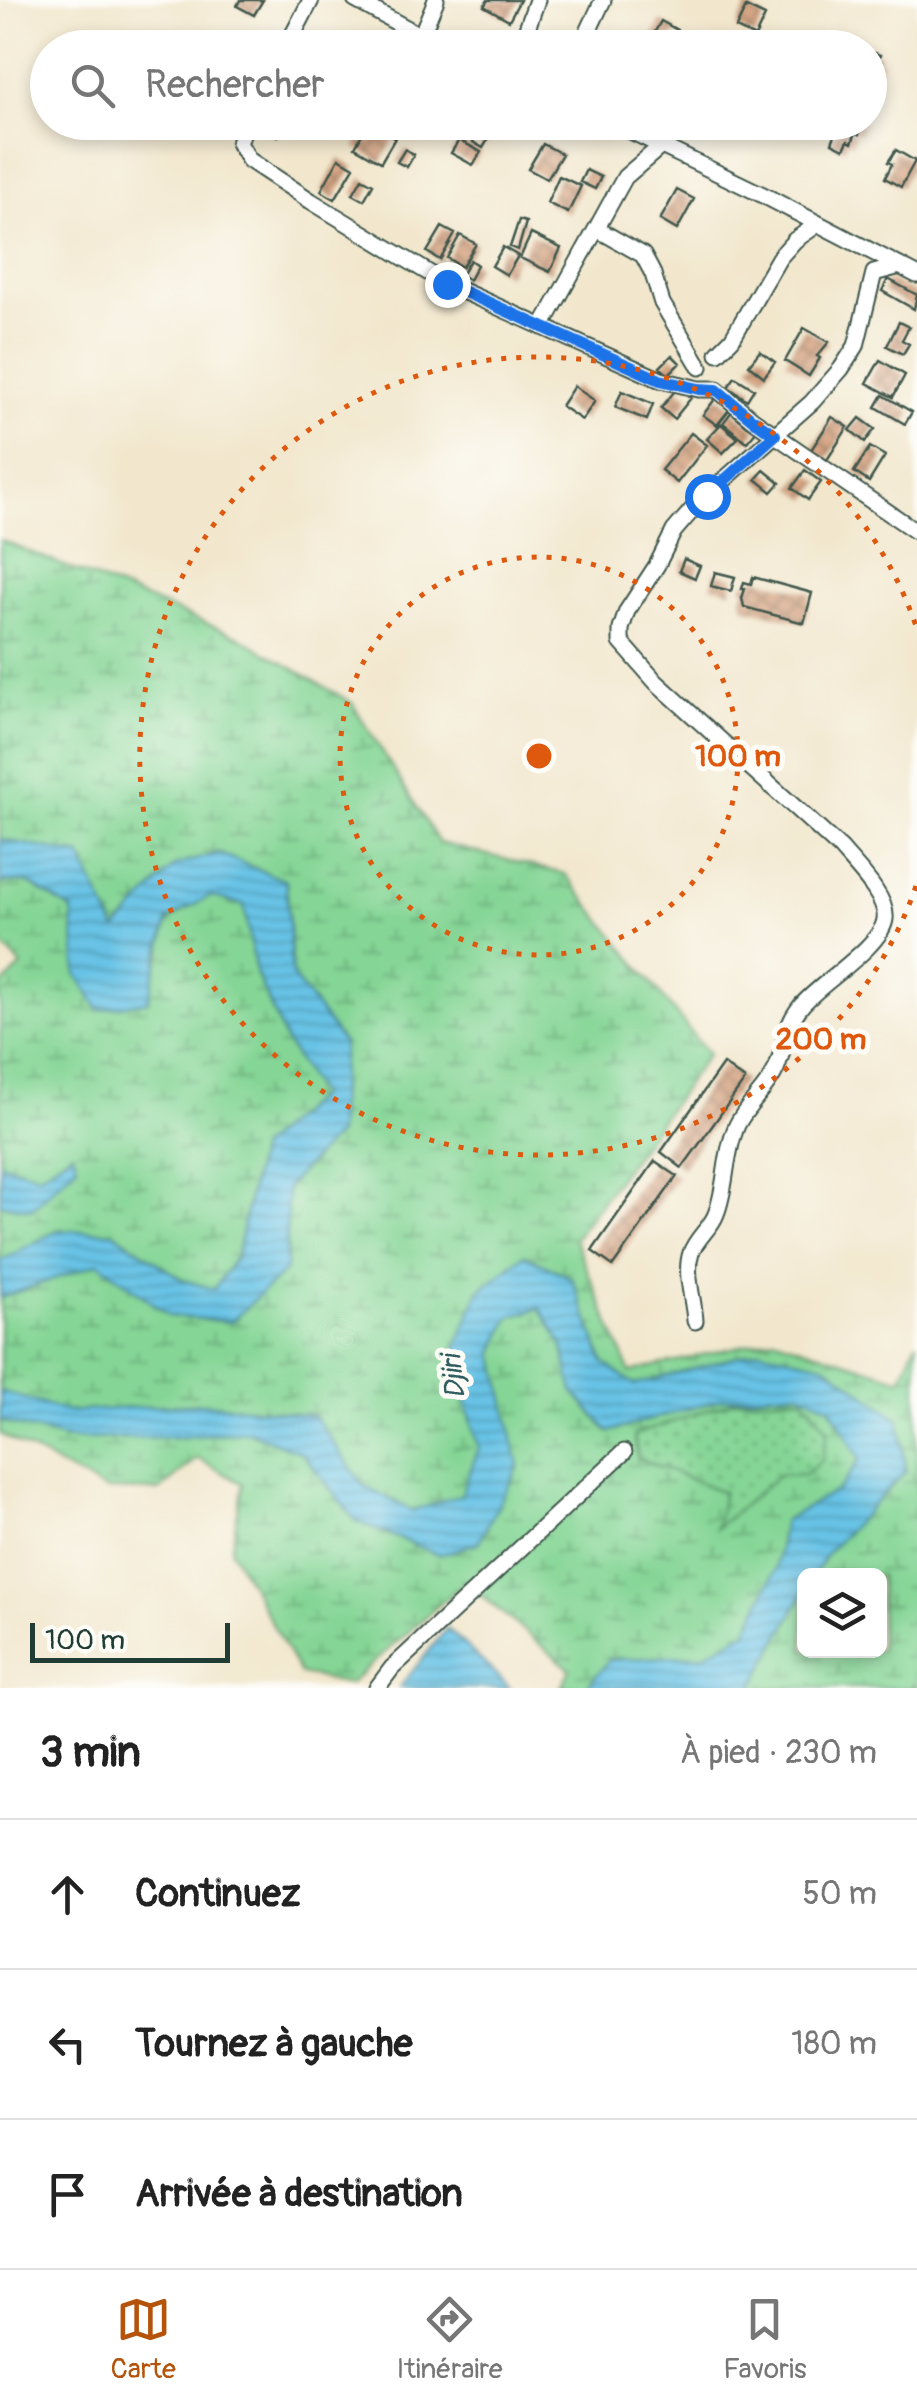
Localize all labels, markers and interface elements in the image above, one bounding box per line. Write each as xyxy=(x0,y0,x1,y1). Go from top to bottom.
search box xyxy=(30,30,887,140)
icon: search xyxy=(65,58,120,113)
text: Rechercher xyxy=(145,61,325,109)
route end xyxy=(425,262,471,308)
route start xyxy=(685,474,731,520)
centre of rings xyxy=(521,738,557,774)
text: 100 m xyxy=(695,738,781,775)
text: 200 m xyxy=(776,1021,866,1058)
water label: Djiri xyxy=(434,1349,474,1401)
map controls xyxy=(797,1568,887,1658)
button: layers xyxy=(797,1568,887,1658)
scale bar xyxy=(30,1618,230,1662)
text: 100 m xyxy=(45,1623,125,1658)
text: 3 min xyxy=(40,1727,141,1779)
text: À pied · 230 m xyxy=(680,1733,877,1773)
icon: ahead xyxy=(40,1867,95,1922)
text: Continuez xyxy=(135,1870,300,1918)
text: 50 m xyxy=(802,1874,877,1914)
icon: left xyxy=(40,2017,95,2072)
text: Tournez à gauche xyxy=(135,2020,412,2068)
text: 180 m xyxy=(791,2024,877,2064)
icon: arrive xyxy=(40,2167,95,2222)
text: Arrivée à destination xyxy=(135,2170,463,2218)
tab: Carte xyxy=(110,2292,176,2387)
tab: Itinéraire xyxy=(397,2292,502,2387)
tab: Favoris xyxy=(723,2292,807,2387)

